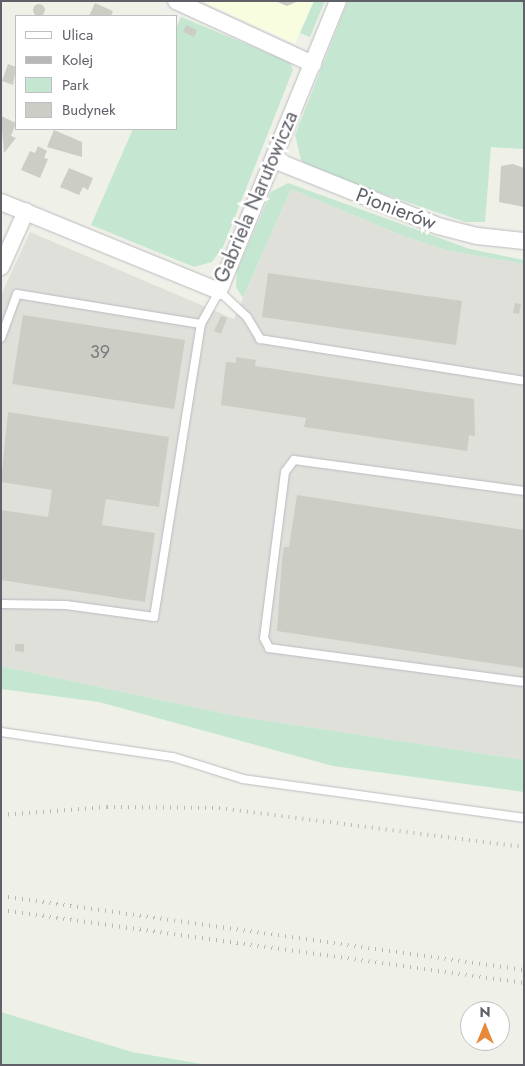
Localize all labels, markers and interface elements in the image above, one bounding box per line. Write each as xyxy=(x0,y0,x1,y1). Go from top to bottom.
legend xyxy=(15,15,178,130)
text: Ulica xyxy=(62,24,93,46)
text: Kolej xyxy=(62,49,93,71)
text: Park xyxy=(62,74,89,96)
text: Budynek xyxy=(62,99,116,121)
street label: Gabriela Narutowicza xyxy=(209,108,303,286)
street label: Pionierów xyxy=(353,183,439,235)
house number: 39 xyxy=(90,341,110,363)
north arrow xyxy=(460,1001,510,1051)
text: N xyxy=(479,1002,491,1022)

